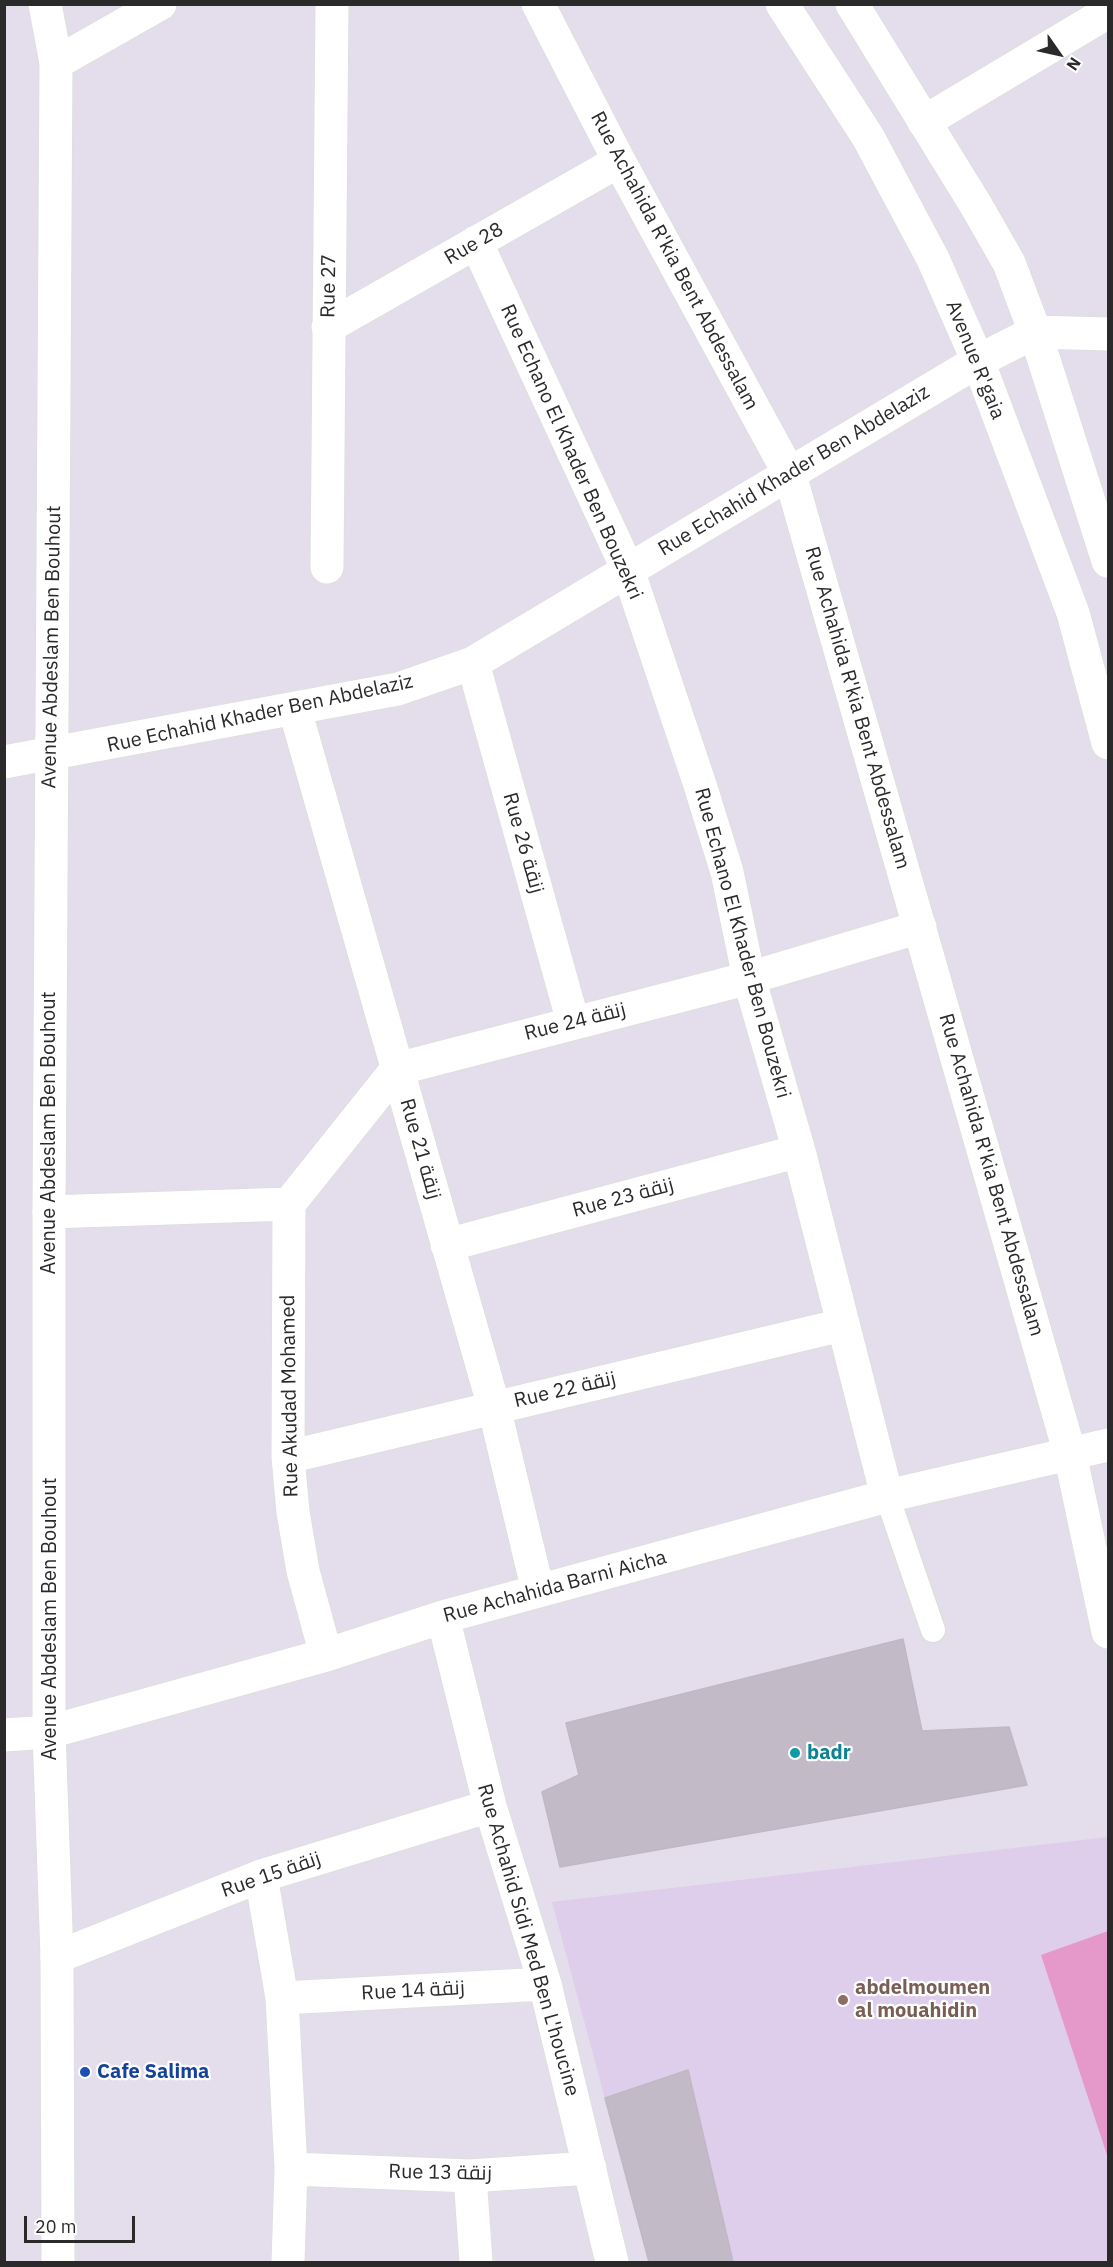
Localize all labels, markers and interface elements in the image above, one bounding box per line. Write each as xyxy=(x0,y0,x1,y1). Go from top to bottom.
north arrow xyxy=(1029,24,1089,84)
text: N xyxy=(1062,54,1085,74)
street label: Rue Achahida R'kia Bent Abdessalam xyxy=(585,108,763,414)
street label: Rue 28 xyxy=(440,218,508,270)
street label: Rue 27 xyxy=(316,254,342,318)
street label: Avenue R'gaia xyxy=(940,297,1010,423)
street label: Rue Echano El Khader Ben Bouzekri xyxy=(495,301,647,603)
street label: Rue Echahid Khader Ben Abdelaziz xyxy=(654,380,934,562)
street label: Avenue Abdeslam Ben Bouhout xyxy=(38,505,66,789)
street label: Rue Achahida R'kia Bent Abdessalam xyxy=(799,544,915,872)
street label: Rue Echahid Khader Ben Abdelaziz xyxy=(105,670,415,758)
street label: Rue Echano El Khader Ben Bouzekri xyxy=(689,785,795,1101)
street label: Rue 26 زنقة xyxy=(497,790,549,896)
street label: Avenue Abdeslam Ben Bouhout xyxy=(37,991,61,1275)
street label: Rue 24 زنقة xyxy=(522,998,628,1046)
street label: Rue Achahida R'kia Bent Abdessalam xyxy=(933,1011,1049,1339)
street label: Rue 21 زنقة xyxy=(394,1096,446,1202)
street label: Rue 23 زنقة xyxy=(570,1173,676,1223)
street label: Rue Akudad Mohamed xyxy=(276,1295,304,1497)
street label: Rue 22 زنقة xyxy=(512,1367,618,1413)
street label: Avenue Abdeslam Ben Bouhout xyxy=(38,1477,62,1761)
street label: Rue Achahida Barni Aicha xyxy=(441,1546,669,1628)
place label: badr xyxy=(807,1741,851,1765)
marker: badr xyxy=(788,1746,802,1760)
street label: Rue Achahid Sidi Med Ben L'houcine xyxy=(472,1781,584,2099)
street label: Rue 15 زنقة xyxy=(218,1847,324,1903)
street label: Rue 14 زنقة xyxy=(361,1976,465,2006)
place label: abdelmoumen al mouahidin xyxy=(855,1976,990,2023)
marker: abdelmoumen al mouahidin xyxy=(836,1993,850,2007)
place label: Cafe Salima xyxy=(97,2060,209,2084)
marker: Cafe Salima xyxy=(78,2065,92,2079)
street label: Rue 13 زنقة xyxy=(388,2160,492,2186)
scale bar xyxy=(27,2204,138,2242)
text: 20 m xyxy=(35,2215,77,2238)

